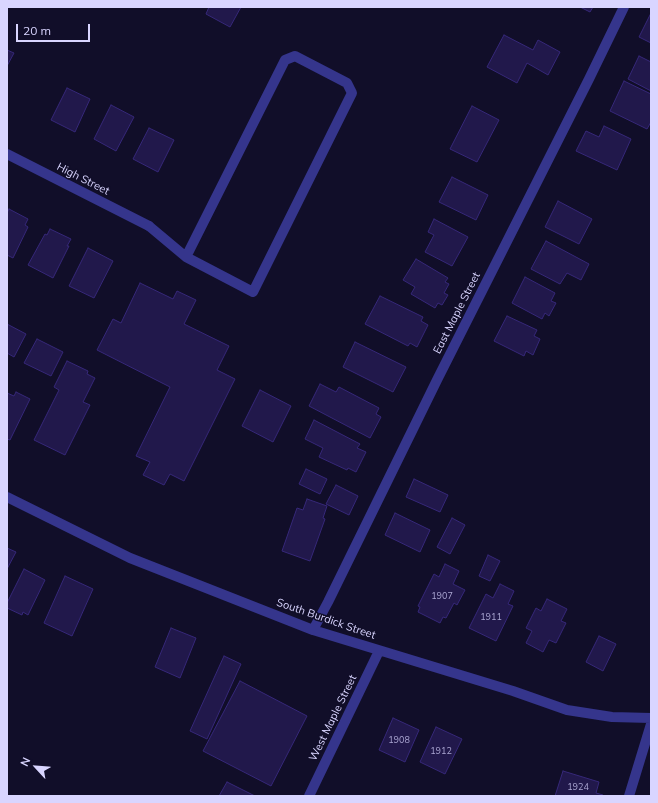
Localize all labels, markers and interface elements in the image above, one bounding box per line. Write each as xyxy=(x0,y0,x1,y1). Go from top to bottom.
scale bar xyxy=(18,16,92,42)
text: 20 m xyxy=(23,23,51,38)
street label: High Street xyxy=(54,160,112,198)
street label: East Maple Street xyxy=(431,270,483,356)
house number: 1907 xyxy=(431,591,453,601)
street label: South Burdick Street xyxy=(275,596,377,642)
house number: 1911 xyxy=(480,612,502,622)
street label: West Maple Street xyxy=(306,673,360,763)
house number: 1908 xyxy=(388,735,410,745)
house number: 1912 xyxy=(430,746,452,756)
north arrow xyxy=(16,747,56,787)
text: N xyxy=(17,755,33,769)
house number: 1924 xyxy=(567,782,589,792)

